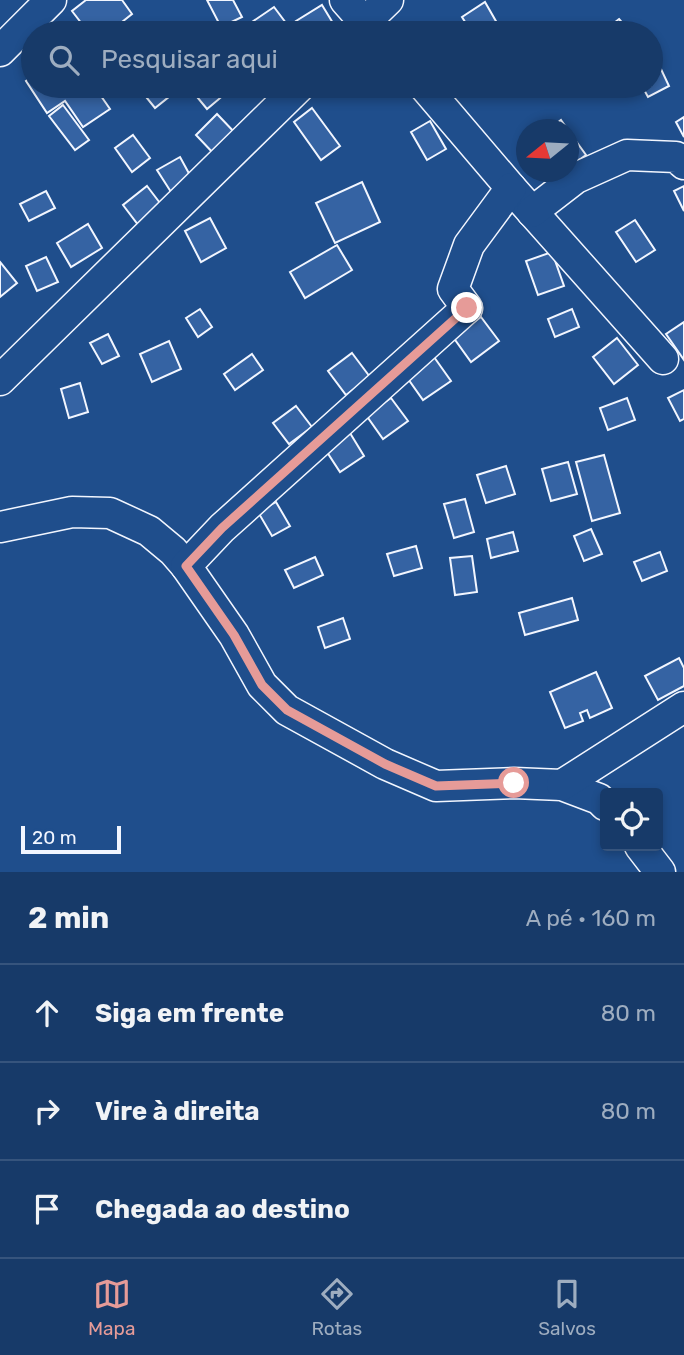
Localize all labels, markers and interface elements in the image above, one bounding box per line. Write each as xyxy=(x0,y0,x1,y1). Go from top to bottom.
search box xyxy=(21,21,663,98)
icon: search xyxy=(45,41,83,79)
text: Pesquisar aqui xyxy=(101,44,278,75)
north arrow xyxy=(516,119,579,182)
route end xyxy=(451,292,482,323)
route start xyxy=(498,767,529,798)
map controls xyxy=(600,788,663,851)
button: locate xyxy=(600,788,663,851)
scale bar xyxy=(21,823,121,855)
text: 20 m xyxy=(32,826,77,849)
text: 2 min xyxy=(28,900,109,936)
text: A pé · 160 m xyxy=(526,904,656,932)
icon: ahead xyxy=(28,994,66,1032)
text: Siga em frente xyxy=(95,998,284,1029)
text: 80 m xyxy=(601,999,656,1027)
icon: right xyxy=(28,1092,66,1130)
text: Vire à direita xyxy=(95,1096,260,1127)
text: 80 m xyxy=(601,1097,656,1125)
icon: arrive xyxy=(28,1190,66,1228)
text: Chegada ao destino xyxy=(95,1194,350,1225)
tab: Mapa xyxy=(88,1275,135,1340)
tab: Rotas xyxy=(311,1275,362,1340)
tab: Salvos xyxy=(538,1275,596,1340)

